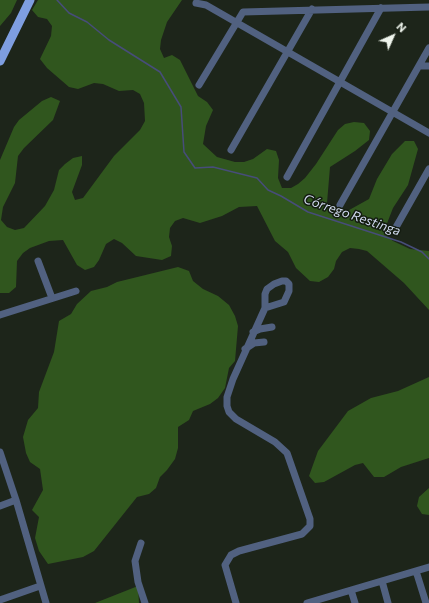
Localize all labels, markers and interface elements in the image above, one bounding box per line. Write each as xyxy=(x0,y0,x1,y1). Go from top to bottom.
north arrow xyxy=(373,16,413,56)
text: N xyxy=(394,20,409,35)
water label: Córrego Restinga xyxy=(301,191,403,239)

